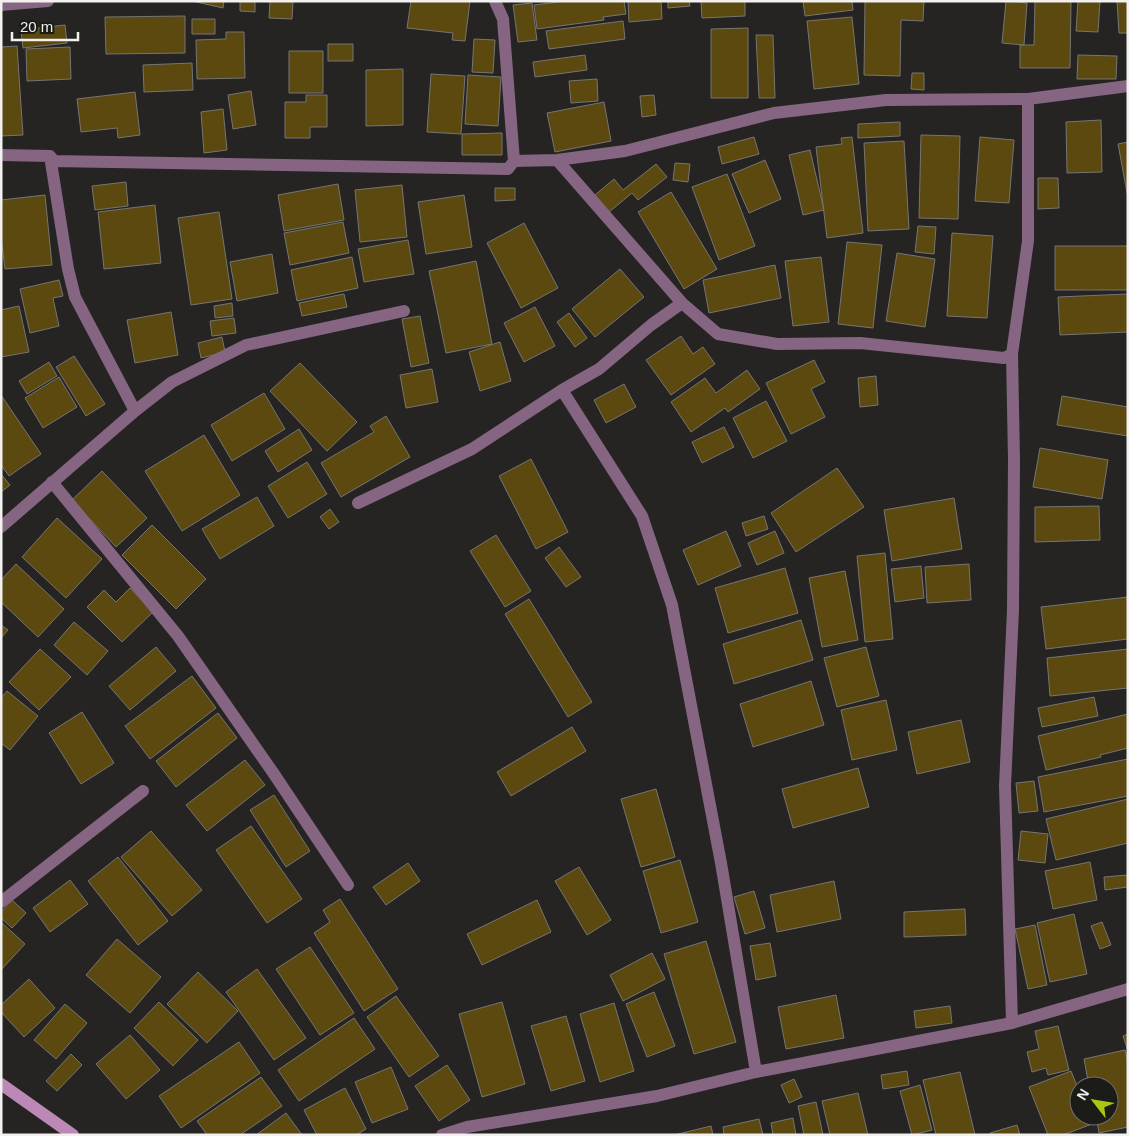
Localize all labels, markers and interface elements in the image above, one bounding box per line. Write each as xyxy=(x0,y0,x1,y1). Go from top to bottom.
scale bar xyxy=(12,10,79,42)
text: 20 m xyxy=(20,18,53,35)
north arrow xyxy=(1069,1076,1119,1126)
text: N xyxy=(1073,1086,1092,1103)

